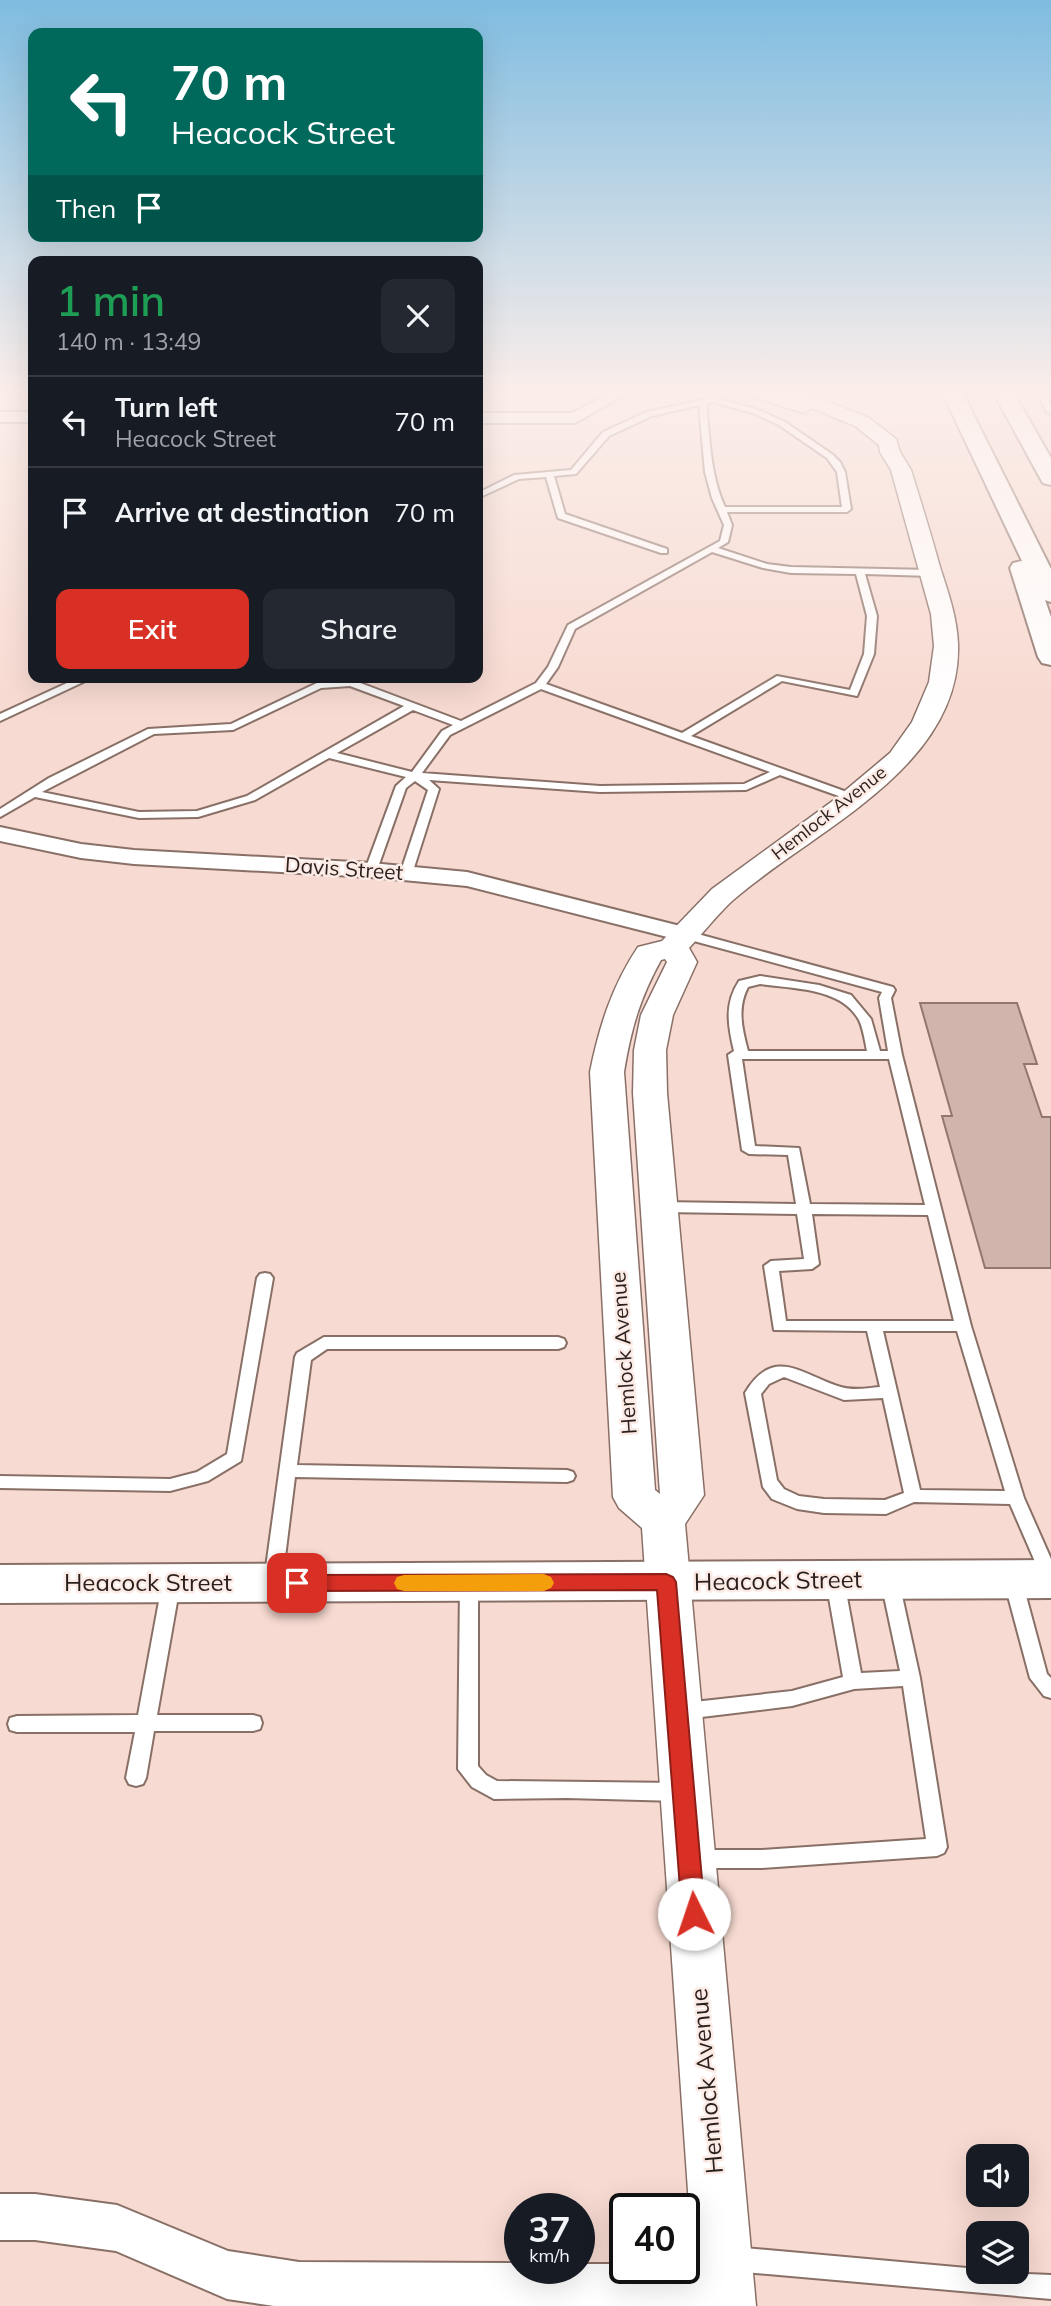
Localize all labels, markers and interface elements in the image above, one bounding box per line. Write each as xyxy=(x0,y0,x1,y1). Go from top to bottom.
text: 70 m xyxy=(171,51,287,112)
icon: left xyxy=(56,56,147,147)
text: Heacock Street xyxy=(171,112,395,152)
icon: arrive xyxy=(130,189,168,227)
text: Then xyxy=(56,192,116,225)
text: 1 min xyxy=(56,274,165,327)
button: close xyxy=(381,279,455,353)
text: 140 m · 13:49 xyxy=(56,327,201,356)
text: Turn left xyxy=(115,391,217,424)
icon: left xyxy=(56,403,94,441)
text: 70 m xyxy=(394,405,455,438)
text: Heacock Street xyxy=(115,424,276,453)
icon: arrive xyxy=(56,494,94,532)
text: Arrive at destination xyxy=(115,496,370,529)
text: 70 m xyxy=(394,496,455,529)
button: Exit xyxy=(56,589,249,669)
button: Share xyxy=(263,589,455,669)
street label: Hemlock Avenue xyxy=(767,761,891,865)
street label: Davis Street xyxy=(284,851,404,885)
street label: Hemlock Avenue xyxy=(604,1271,642,1435)
pin xyxy=(267,1553,327,1613)
icon: arrive xyxy=(278,1564,316,1602)
street label: Heacock Street xyxy=(694,1564,862,1596)
street label: Heacock Street xyxy=(64,1567,232,1597)
position arrow xyxy=(657,1877,731,1951)
street label: Hemlock Avenue xyxy=(683,1987,729,2175)
map controls xyxy=(966,2144,1029,2284)
button: sound xyxy=(966,2144,1029,2207)
speed limit sign: 40 xyxy=(609,2193,700,2284)
text: 37 xyxy=(528,2207,571,2251)
button: layers xyxy=(966,2221,1029,2284)
text: km/h xyxy=(529,2244,570,2267)

